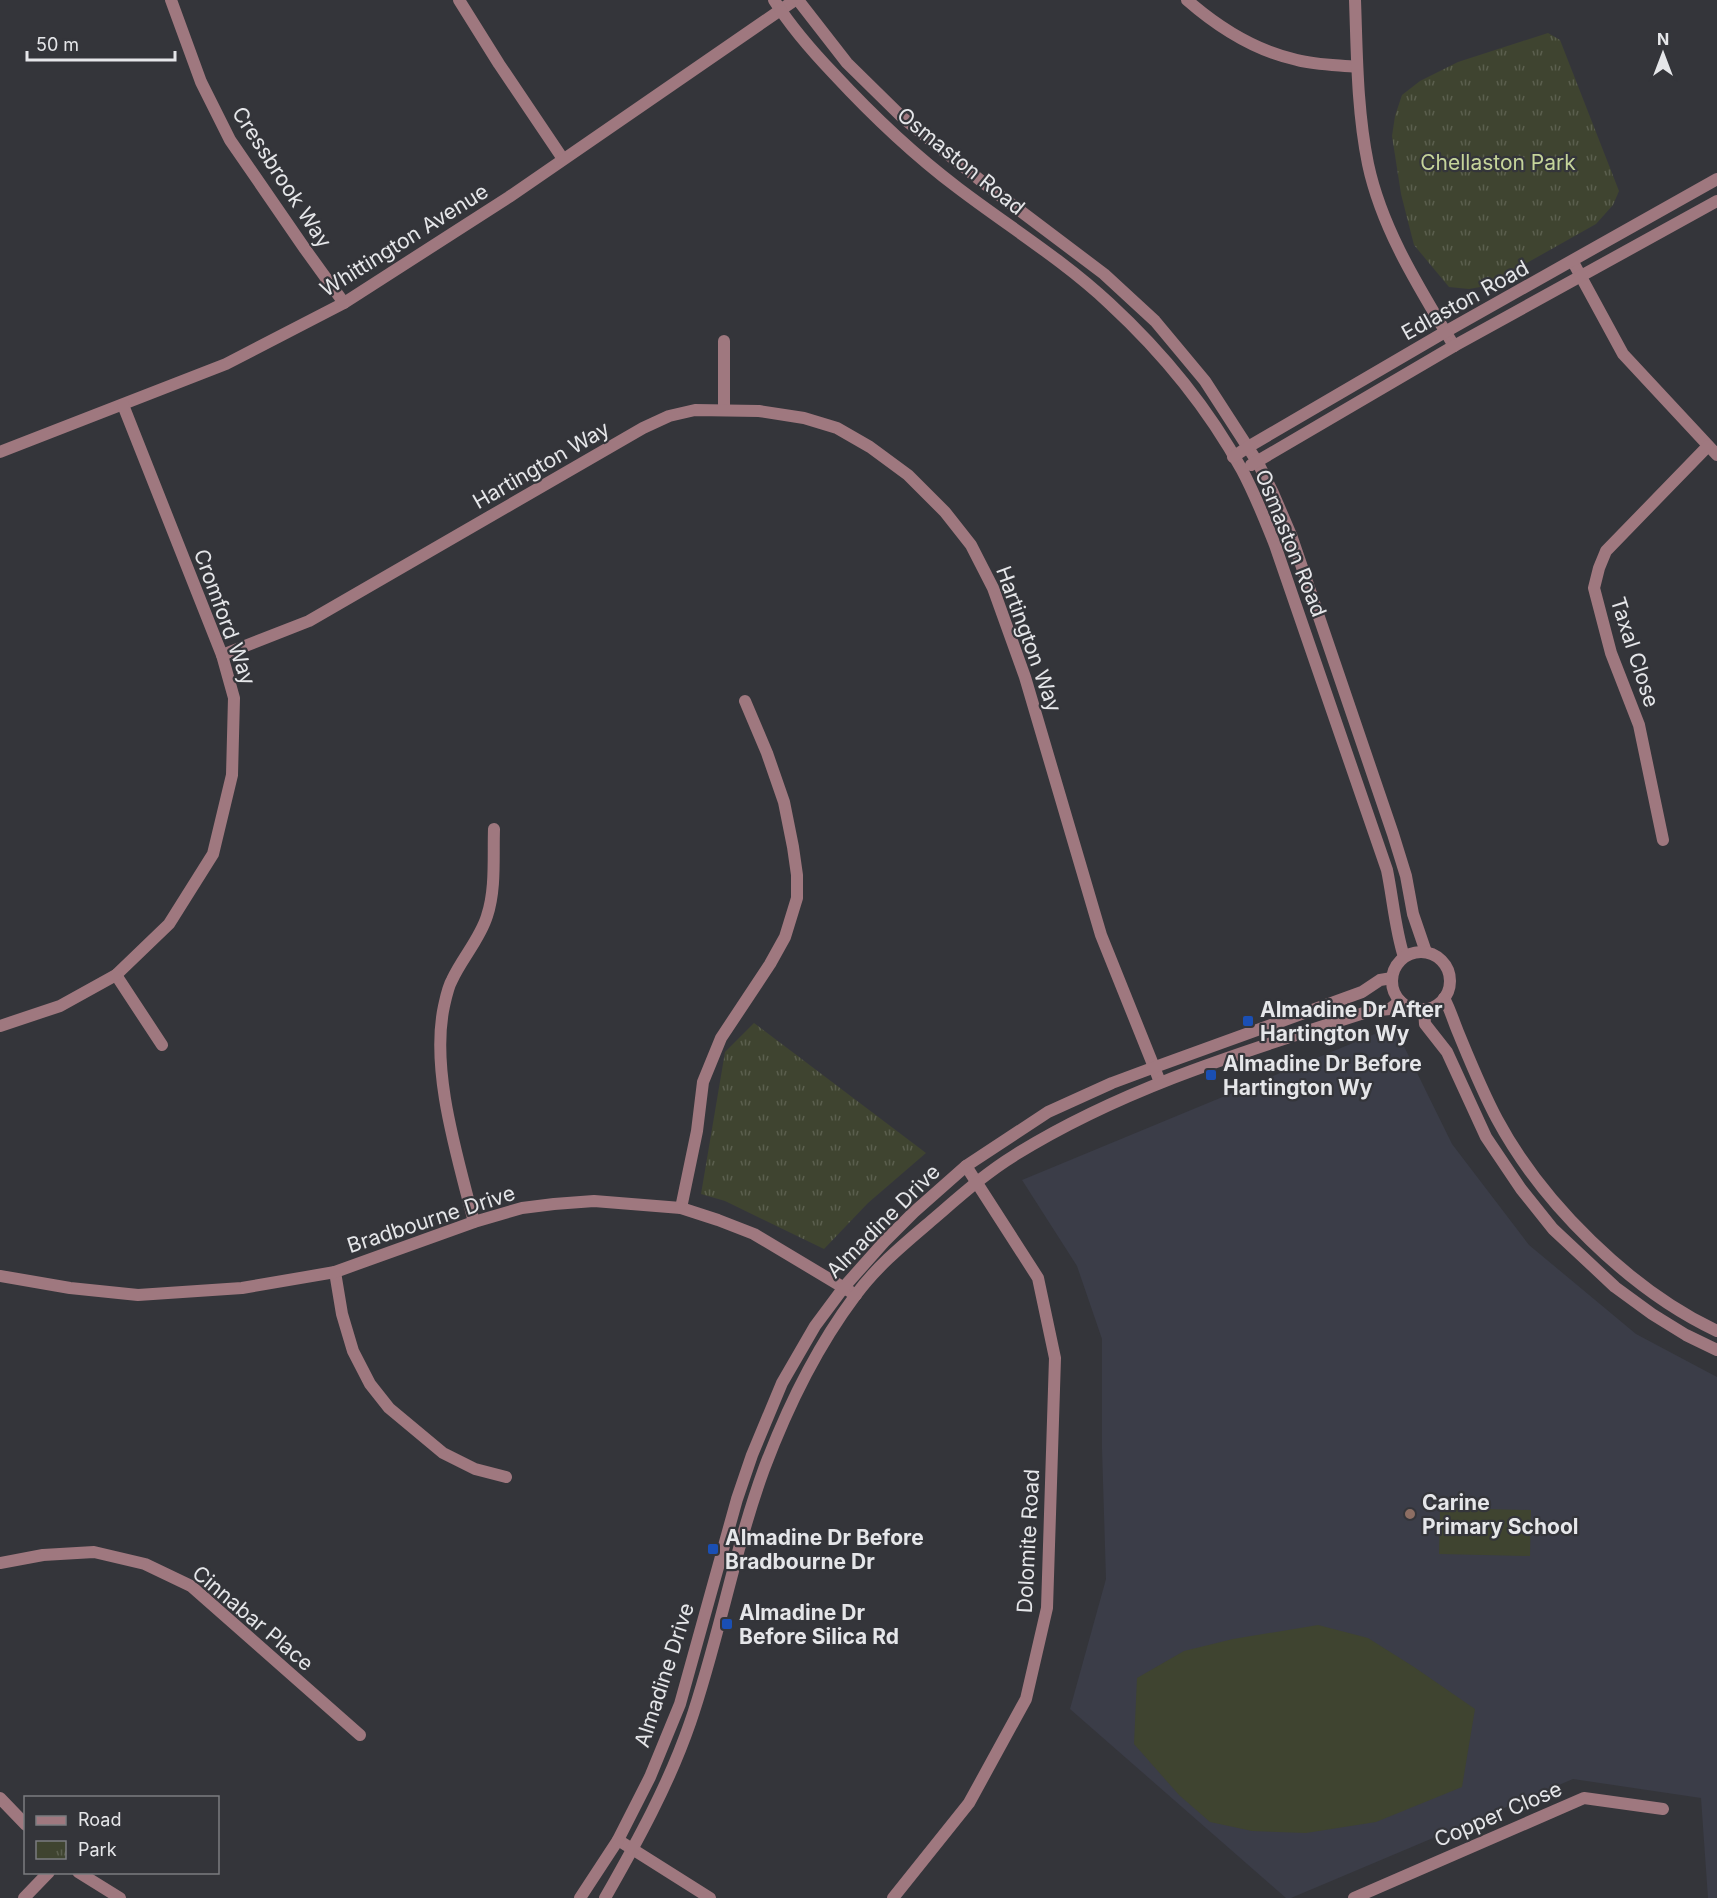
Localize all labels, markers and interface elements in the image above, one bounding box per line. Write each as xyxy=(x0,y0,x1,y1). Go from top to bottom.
scale bar xyxy=(27,24,176,62)
north arrow xyxy=(1633,24,1693,84)
text: N xyxy=(1657,29,1669,49)
text: 50 m xyxy=(36,34,79,55)
street label: Cressbrook Way xyxy=(227,102,337,252)
street label: Osmaston Road xyxy=(892,102,1030,220)
park label: Chellaston Park xyxy=(1420,150,1576,175)
street label: Whittington Avenue xyxy=(315,178,493,302)
street label: Edlaston Road xyxy=(1397,255,1533,345)
street label: Hartington Way xyxy=(468,416,614,514)
street label: Osmaston Road xyxy=(1250,466,1332,620)
street label: Cromford Way xyxy=(189,546,261,689)
street label: Hartington Way xyxy=(991,563,1067,716)
street label: Taxal Close xyxy=(1605,594,1665,710)
place label: Almadine Dr After Hartington Wy xyxy=(1260,997,1443,1046)
marker: Almadine Dr After Hartington Wy xyxy=(1241,1014,1255,1028)
place label: Almadine Dr Before Hartington Wy xyxy=(1223,1051,1422,1100)
marker: Almadine Dr Before Hartington Wy xyxy=(1204,1068,1218,1082)
street label: Almadine Drive xyxy=(821,1159,945,1283)
street label: Bradbourne Drive xyxy=(344,1180,518,1258)
street label: Dolomite Road xyxy=(1012,1468,1044,1614)
place label: Carine Primary School xyxy=(1422,1490,1579,1539)
marker: Carine Primary School xyxy=(1403,1507,1417,1521)
place label: Almadine Dr Before Bradbourne Dr xyxy=(725,1525,924,1574)
marker: Almadine Dr Before Bradbourne Dr xyxy=(706,1542,720,1556)
street label: Cinnabar Place xyxy=(187,1560,319,1676)
street label: Almadine Drive xyxy=(629,1600,699,1750)
place label: Almadine Dr Before Silica Rd xyxy=(739,1600,899,1649)
marker: Almadine Dr Before Silica Rd xyxy=(720,1617,734,1631)
street label: Copper Close xyxy=(1430,1776,1566,1852)
legend xyxy=(24,1796,219,1874)
text: Road xyxy=(78,1809,121,1830)
text: Park xyxy=(78,1839,117,1860)

